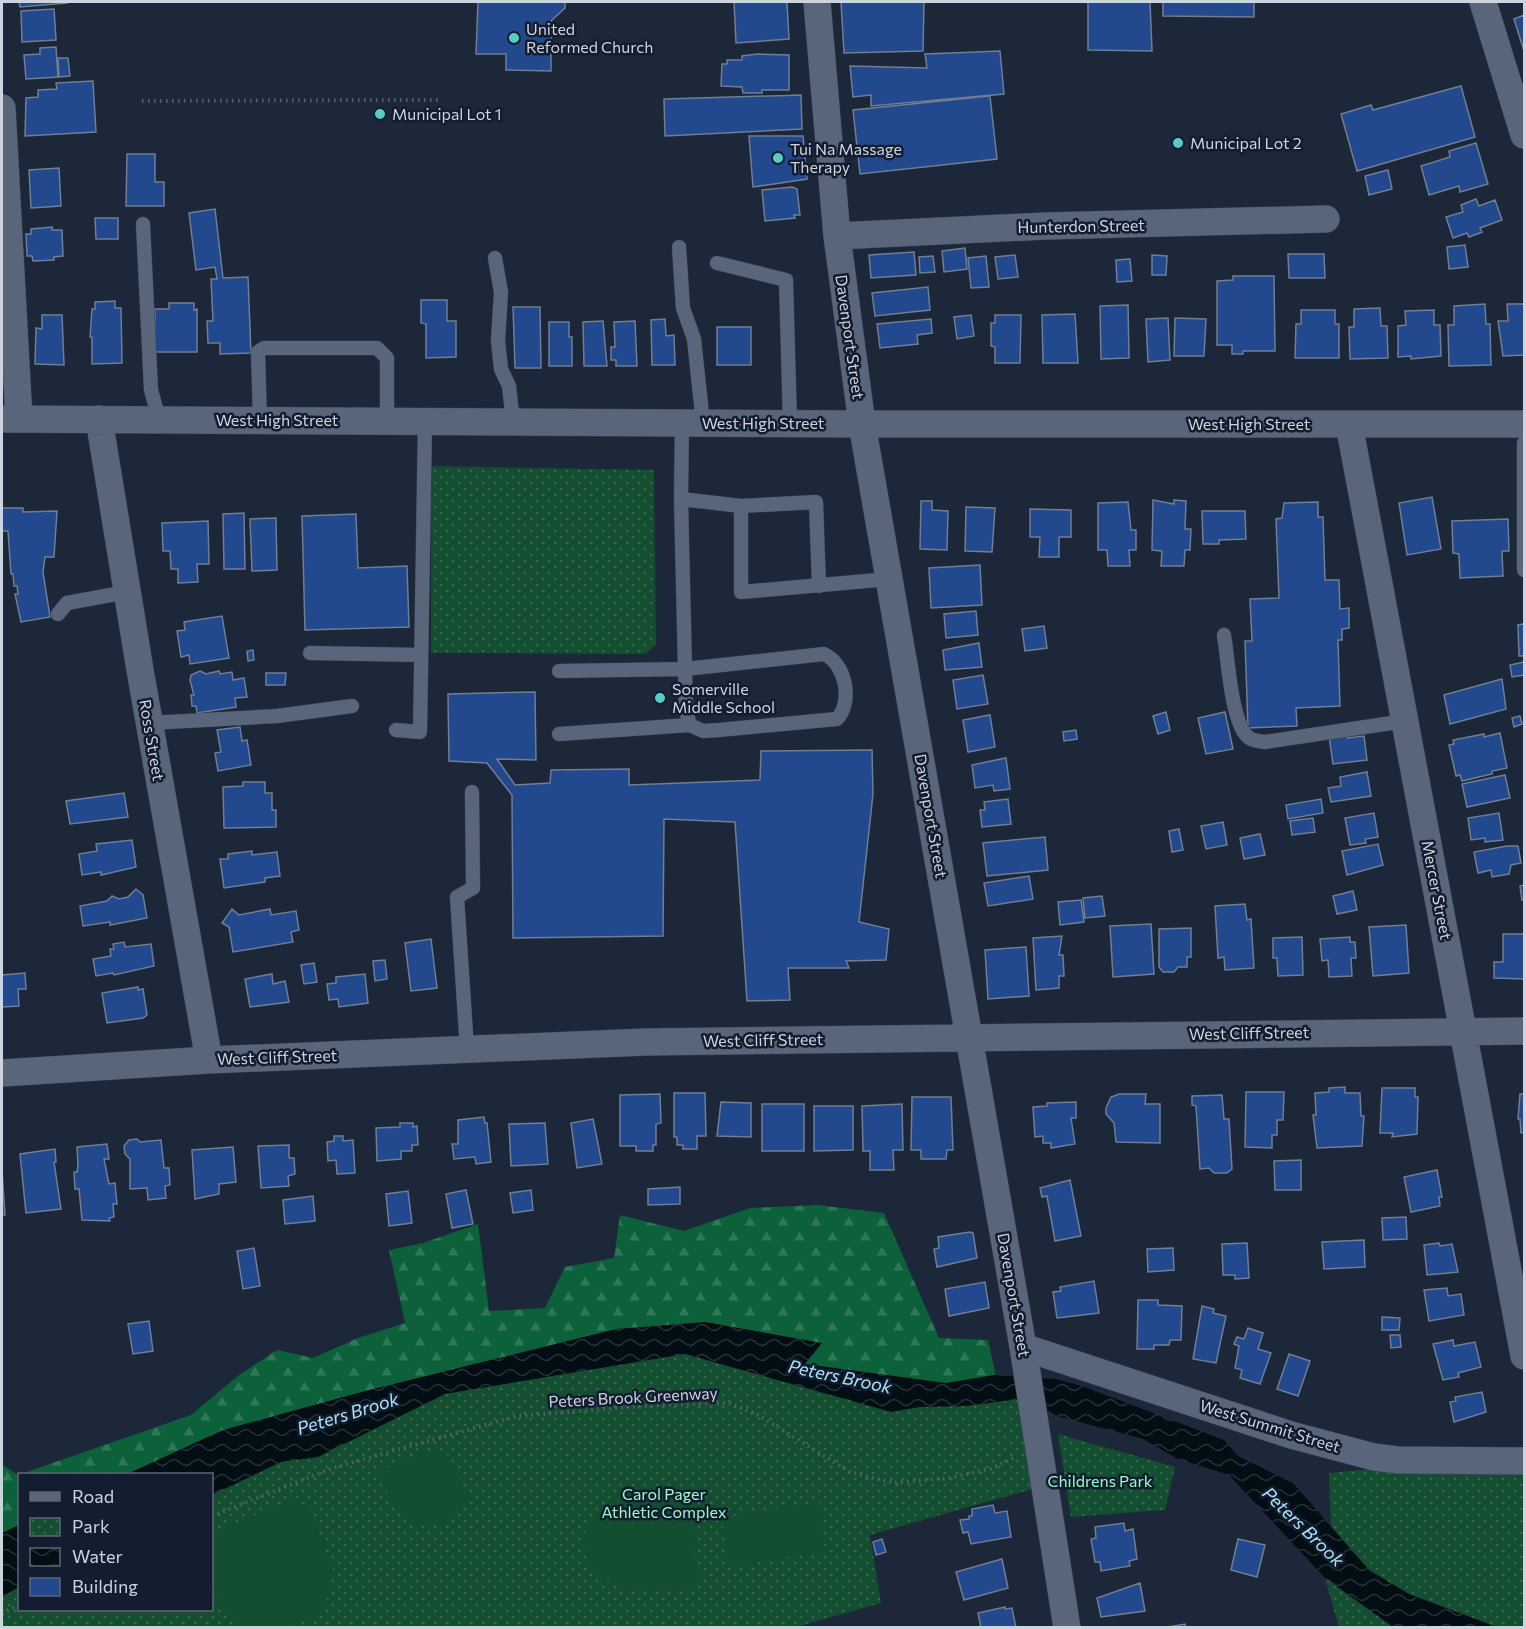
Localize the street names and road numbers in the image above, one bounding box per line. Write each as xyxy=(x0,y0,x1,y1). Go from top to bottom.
street label: Hunterdon Street xyxy=(1017,215,1145,236)
street label: Davenport Street xyxy=(832,273,869,401)
street label: West High Street xyxy=(216,410,339,429)
street label: West High Street xyxy=(702,413,825,432)
street label: West High Street xyxy=(1188,414,1311,433)
street label: Ross Street xyxy=(136,698,169,783)
street label: Davenport Street xyxy=(911,752,952,880)
street label: Mercer Street xyxy=(1419,839,1457,942)
street label: West Cliff Street xyxy=(1189,1022,1310,1043)
street label: West Cliff Street xyxy=(703,1029,824,1050)
street label: West Cliff Street xyxy=(217,1045,338,1068)
street label: Davenport Street xyxy=(994,1231,1035,1359)
street label: Peters Brook Greenway xyxy=(548,1383,718,1410)
street label: West Summit Street xyxy=(1198,1395,1343,1456)

